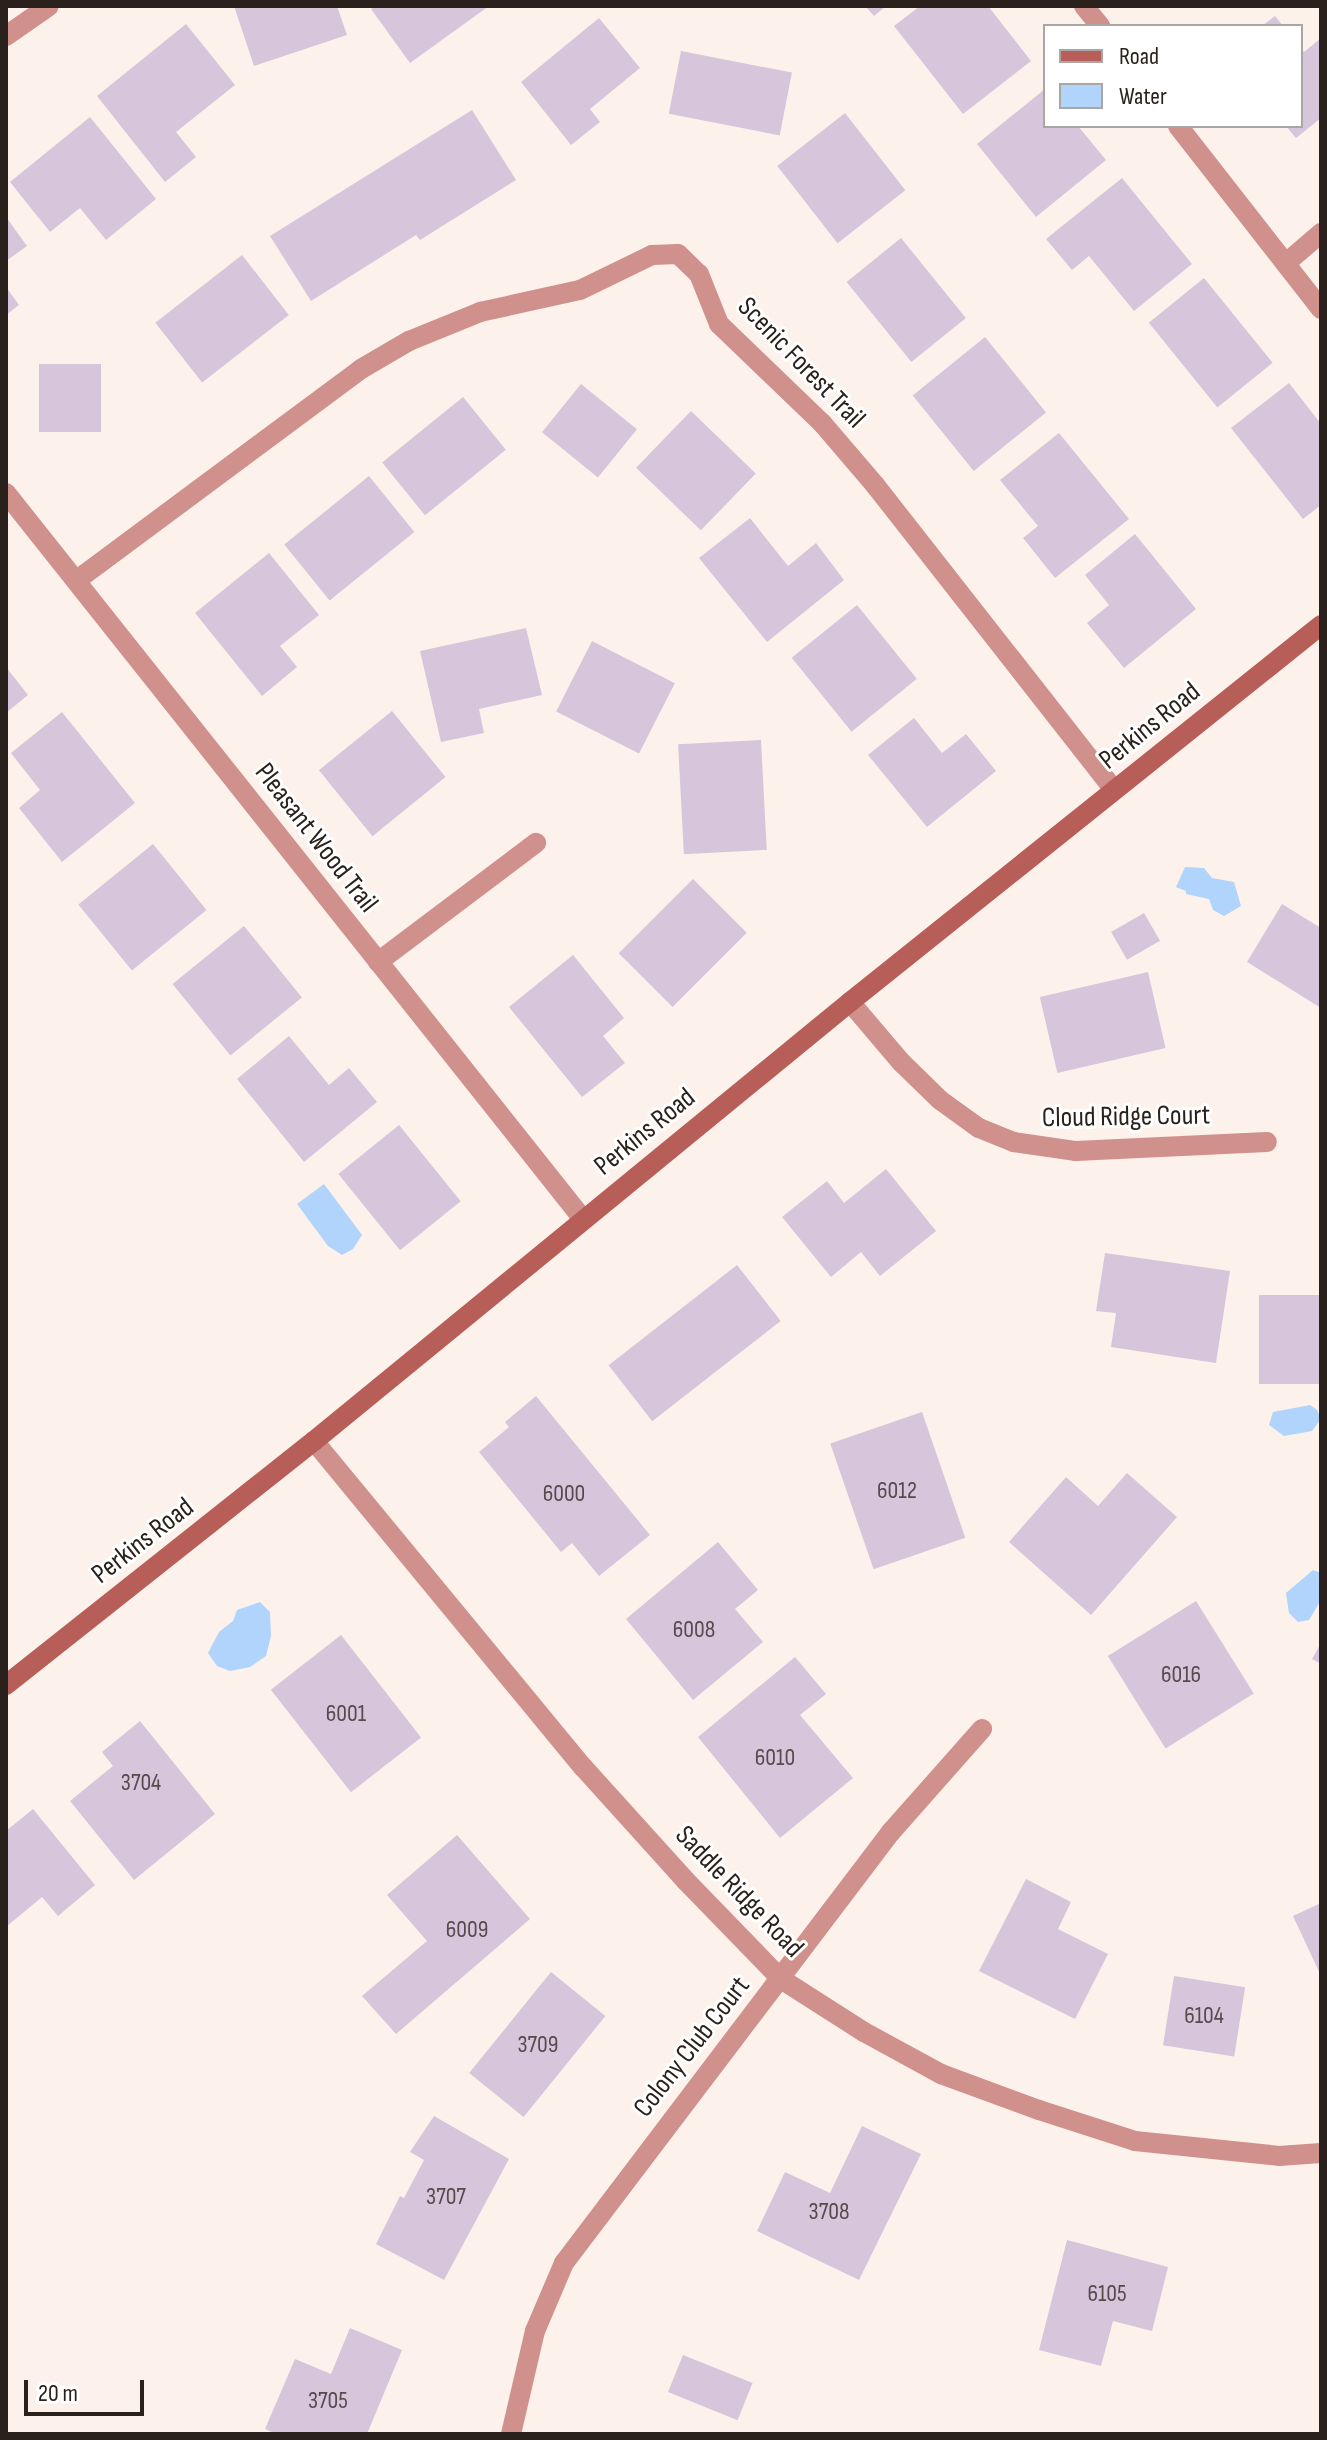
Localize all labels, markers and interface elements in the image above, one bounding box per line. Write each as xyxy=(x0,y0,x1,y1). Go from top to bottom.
legend xyxy=(1043,24,1303,128)
text: Road xyxy=(1119,42,1159,71)
text: Water xyxy=(1119,82,1167,111)
street label: Scenic Forest Trail xyxy=(730,291,872,435)
street label: Perkins Road xyxy=(1093,675,1207,777)
street label: Pleasant Wood Trail xyxy=(247,757,385,919)
street label: Perkins Road xyxy=(588,1081,702,1183)
street label: Cloud Ridge Court xyxy=(1042,1099,1210,1135)
house number: 6012 xyxy=(877,1477,917,1505)
house number: 6000 xyxy=(543,1480,585,1508)
street label: Perkins Road xyxy=(85,1491,201,1591)
house number: 6008 xyxy=(673,1616,715,1644)
house number: 6016 xyxy=(1161,1661,1201,1689)
house number: 6001 xyxy=(326,1700,366,1728)
house number: 6010 xyxy=(755,1744,795,1772)
house number: 3704 xyxy=(121,1769,161,1797)
street label: Saddle Ridge Road xyxy=(668,1819,810,1965)
house number: 6009 xyxy=(446,1916,488,1944)
street label: Colony Club Court xyxy=(627,1970,757,2124)
house number: 6104 xyxy=(1184,2002,1224,2030)
house number: 3709 xyxy=(518,2031,558,2059)
house number: 3707 xyxy=(426,2183,466,2211)
house number: 3708 xyxy=(809,2198,849,2226)
house number: 6105 xyxy=(1087,2280,1127,2308)
scale bar xyxy=(28,2364,148,2414)
text: 20 m xyxy=(38,2379,78,2408)
house number: 3705 xyxy=(308,2387,348,2415)

